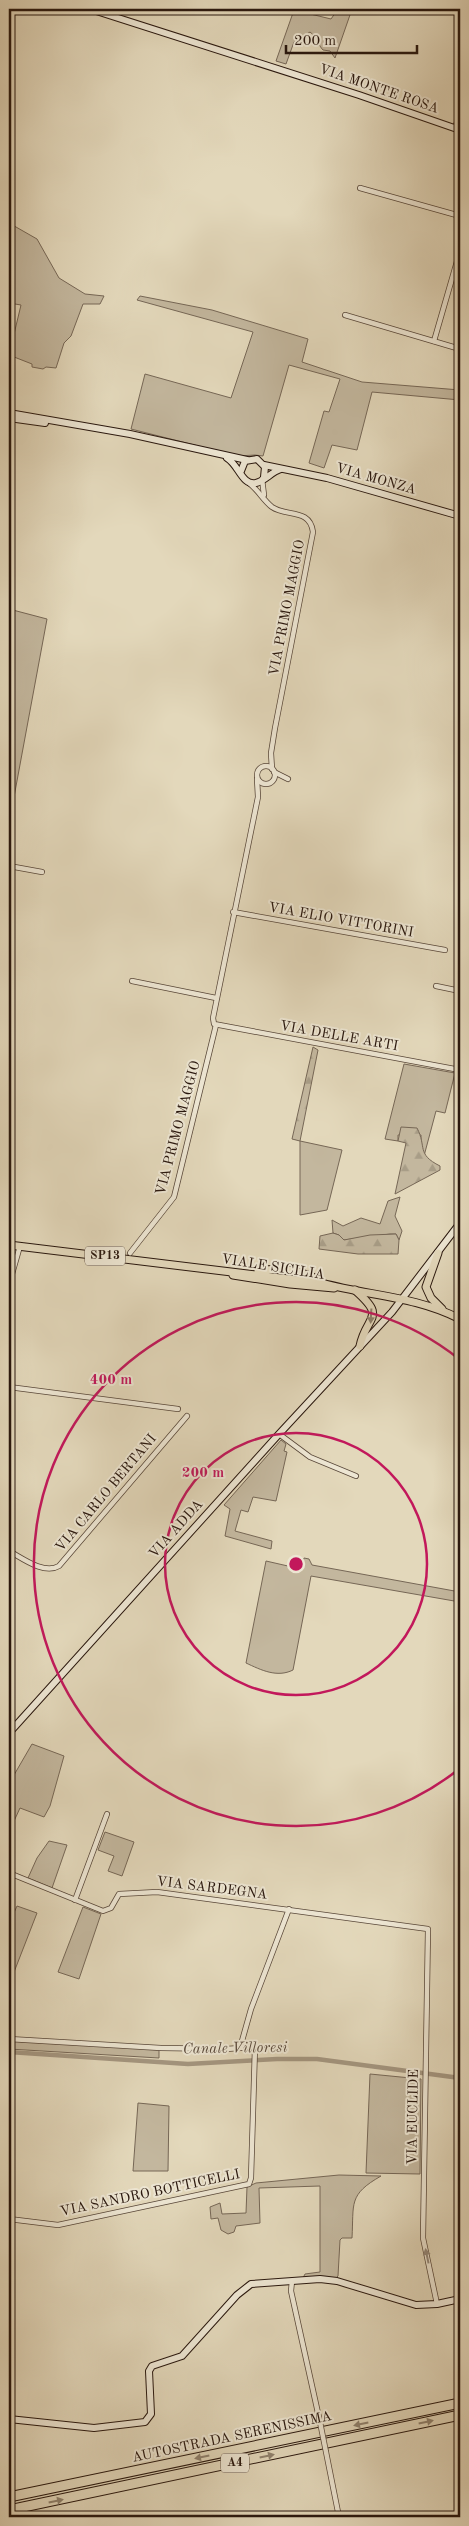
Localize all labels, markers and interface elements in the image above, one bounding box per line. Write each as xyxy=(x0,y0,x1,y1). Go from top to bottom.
scale bar xyxy=(286,22,418,54)
text: 200 m xyxy=(294,34,336,49)
street label: VIA MONTE ROSA xyxy=(317,62,441,116)
street label: VIA MONZA xyxy=(334,461,418,497)
street label: VIA PRIMO MAGGIO xyxy=(267,538,307,677)
street label: VIA ELIO VITTORINI xyxy=(267,900,415,940)
street label: VIA DELLE ARTI xyxy=(279,1019,399,1053)
street label: VIA PRIMO MAGGIO xyxy=(153,1059,203,1197)
road number: SP13 xyxy=(85,1246,125,1266)
street label: VIALE SICILIA xyxy=(220,1252,326,1282)
one-way arrow xyxy=(367,1308,375,1324)
text: 400 m xyxy=(90,1373,132,1388)
street label: VIA CARLO BERTANI xyxy=(53,1432,159,1554)
text: 200 m xyxy=(182,1466,224,1481)
street label: VIA ADDA xyxy=(146,1497,206,1561)
centre of rings xyxy=(287,1555,305,1573)
street label: VIA SARDEGNA xyxy=(156,1874,269,1902)
water label: Canale Villoresi xyxy=(182,2041,288,2057)
street label: VIA EUCLIDE xyxy=(405,2069,421,2165)
street label: VIA SANDRO BOTTICELLI xyxy=(59,2167,241,2219)
one-way arrow xyxy=(422,2248,430,2264)
street label: AUTOSTRADA SERENISSIMA xyxy=(131,2409,333,2465)
one-way arrow xyxy=(418,2418,433,2426)
one-way arrow xyxy=(353,2420,369,2428)
one-way arrow xyxy=(259,2452,274,2460)
one-way arrow xyxy=(195,2453,210,2461)
road number: A4 xyxy=(221,2454,249,2472)
one-way arrow xyxy=(49,2496,65,2504)

